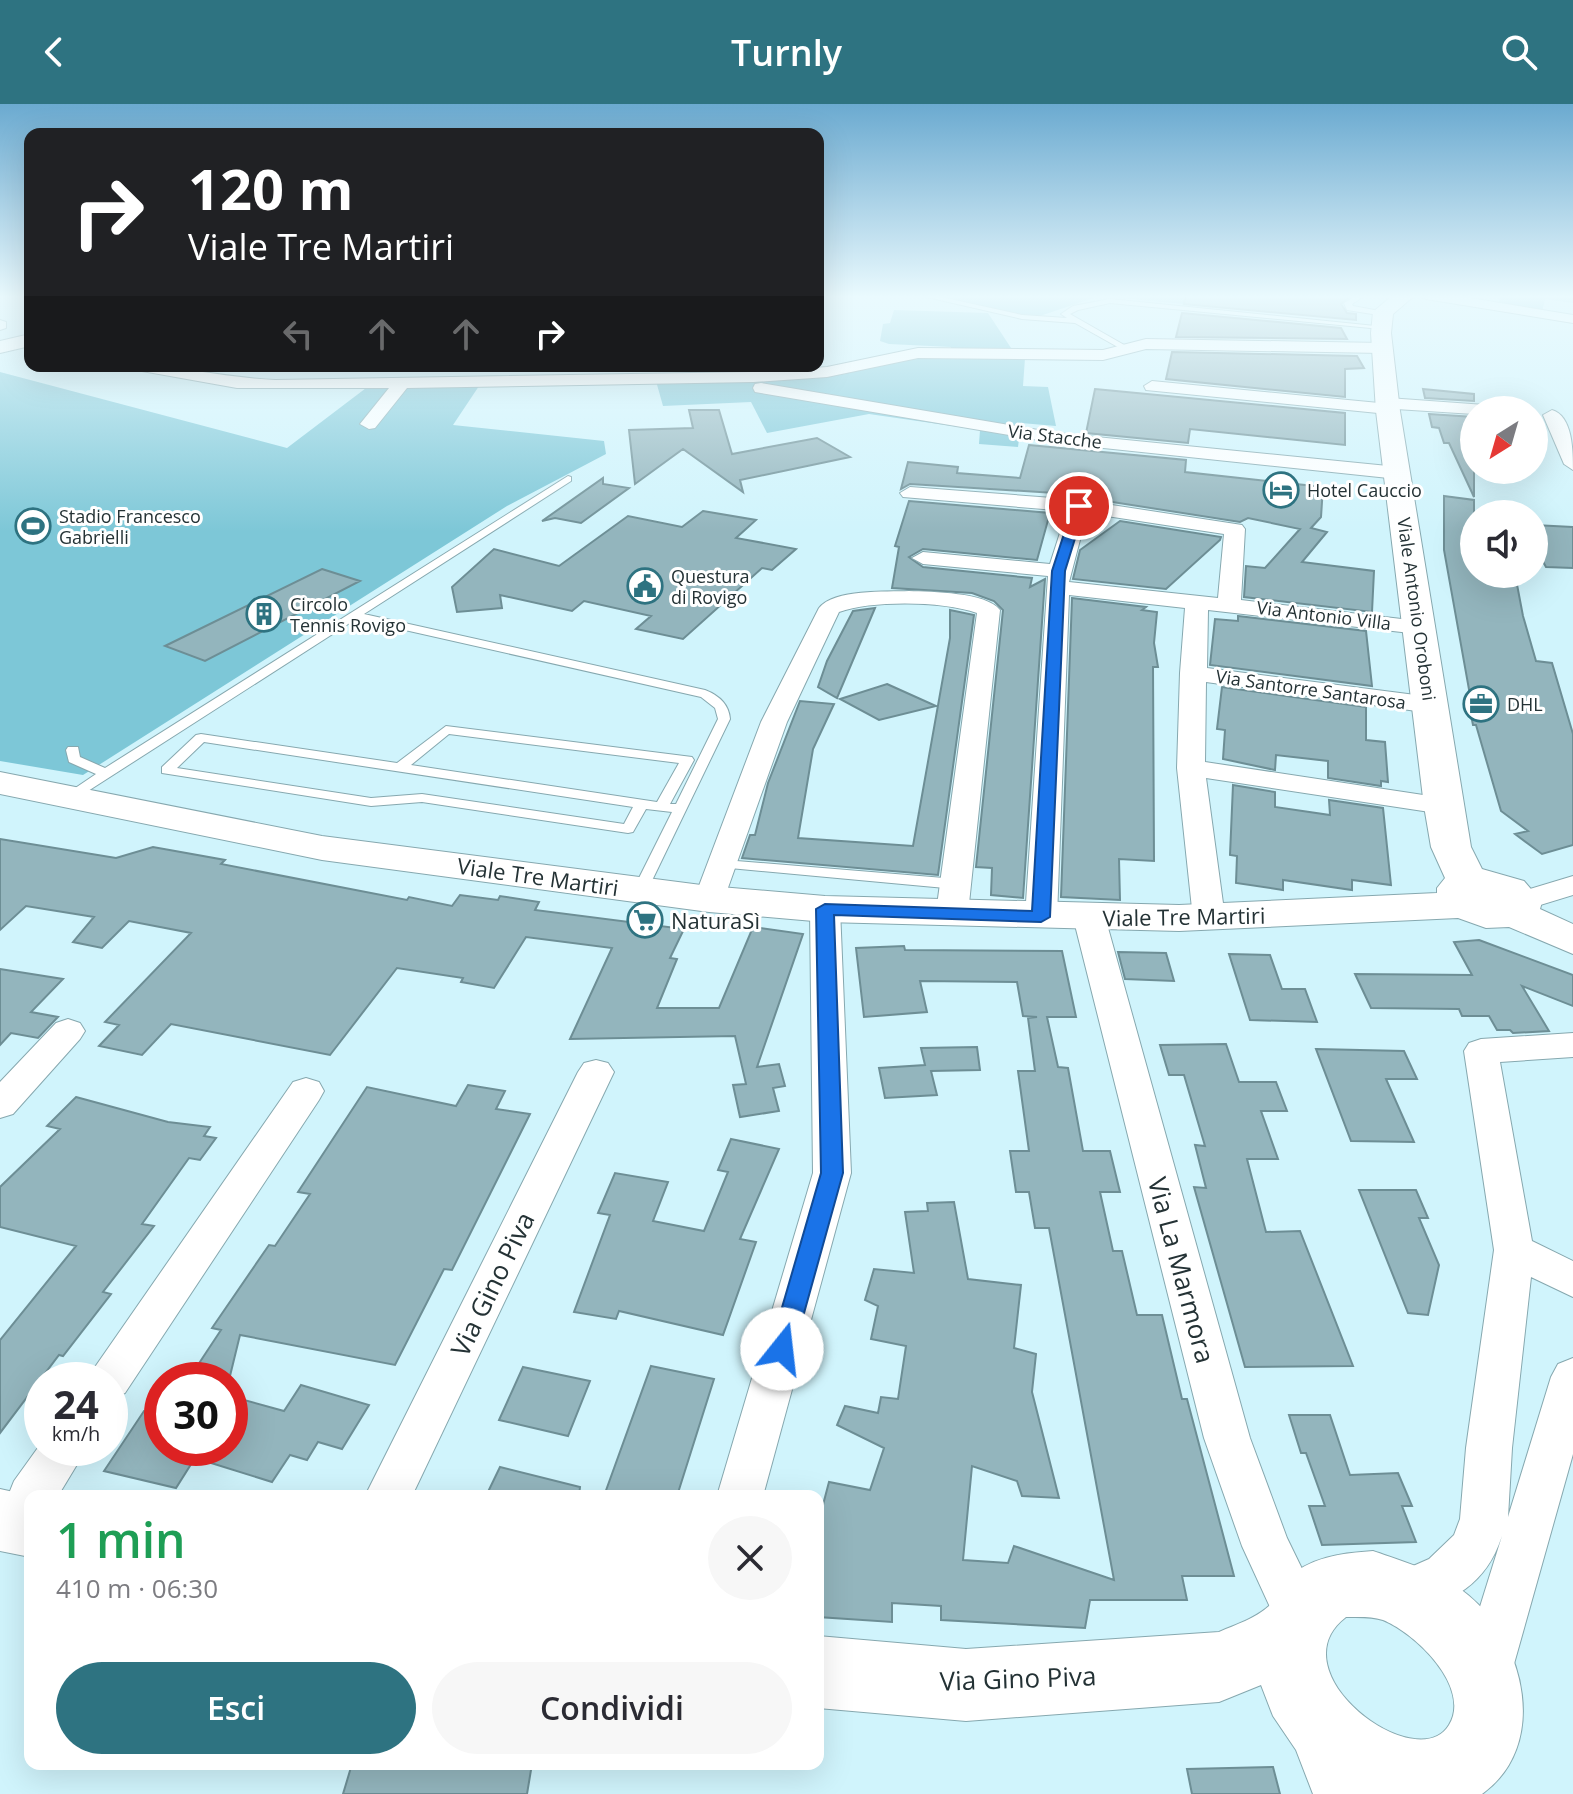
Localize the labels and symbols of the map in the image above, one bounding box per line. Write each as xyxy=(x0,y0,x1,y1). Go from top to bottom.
north arrow xyxy=(1460,396,1548,484)
street label: Via Stacche xyxy=(1007,418,1103,454)
hotel icon: Hotel Cauccio xyxy=(1262,471,1300,509)
pin xyxy=(1045,472,1113,540)
place label: Hotel Cauccio xyxy=(1307,478,1422,502)
place label: Stadio Francesco Gabrielli xyxy=(59,504,201,549)
sports icon: Stadio Francesco Gabrielli xyxy=(14,507,52,545)
street label: Viale Antonio Oroboni xyxy=(1392,516,1442,702)
place label: Questura di Rovigo xyxy=(671,564,750,609)
public building icon: Questura di Rovigo xyxy=(626,567,664,605)
place label: Circolo Tennis Rovigo xyxy=(290,592,406,637)
building icon: Circolo Tennis Rovigo xyxy=(245,595,283,633)
street label: Via Antonio Villa xyxy=(1256,595,1392,635)
street label: Via Santorre Santarosa xyxy=(1214,664,1408,714)
office icon: DHL xyxy=(1462,685,1500,723)
place label: DHL xyxy=(1507,692,1543,716)
street label: Viale Tre Martiri xyxy=(455,850,621,902)
street label: Viale Tre Martiri xyxy=(1102,900,1266,932)
supermarket icon: NaturaSì xyxy=(626,901,664,939)
place label: NaturaSì xyxy=(671,905,760,935)
street label: Via La Marmora xyxy=(1140,1173,1224,1367)
street label: Via Gino Piva xyxy=(441,1206,543,1362)
position arrow xyxy=(740,1307,824,1391)
speed limit sign: 30 xyxy=(144,1362,248,1466)
street label: Via Gino Piva xyxy=(939,1657,1097,1699)

